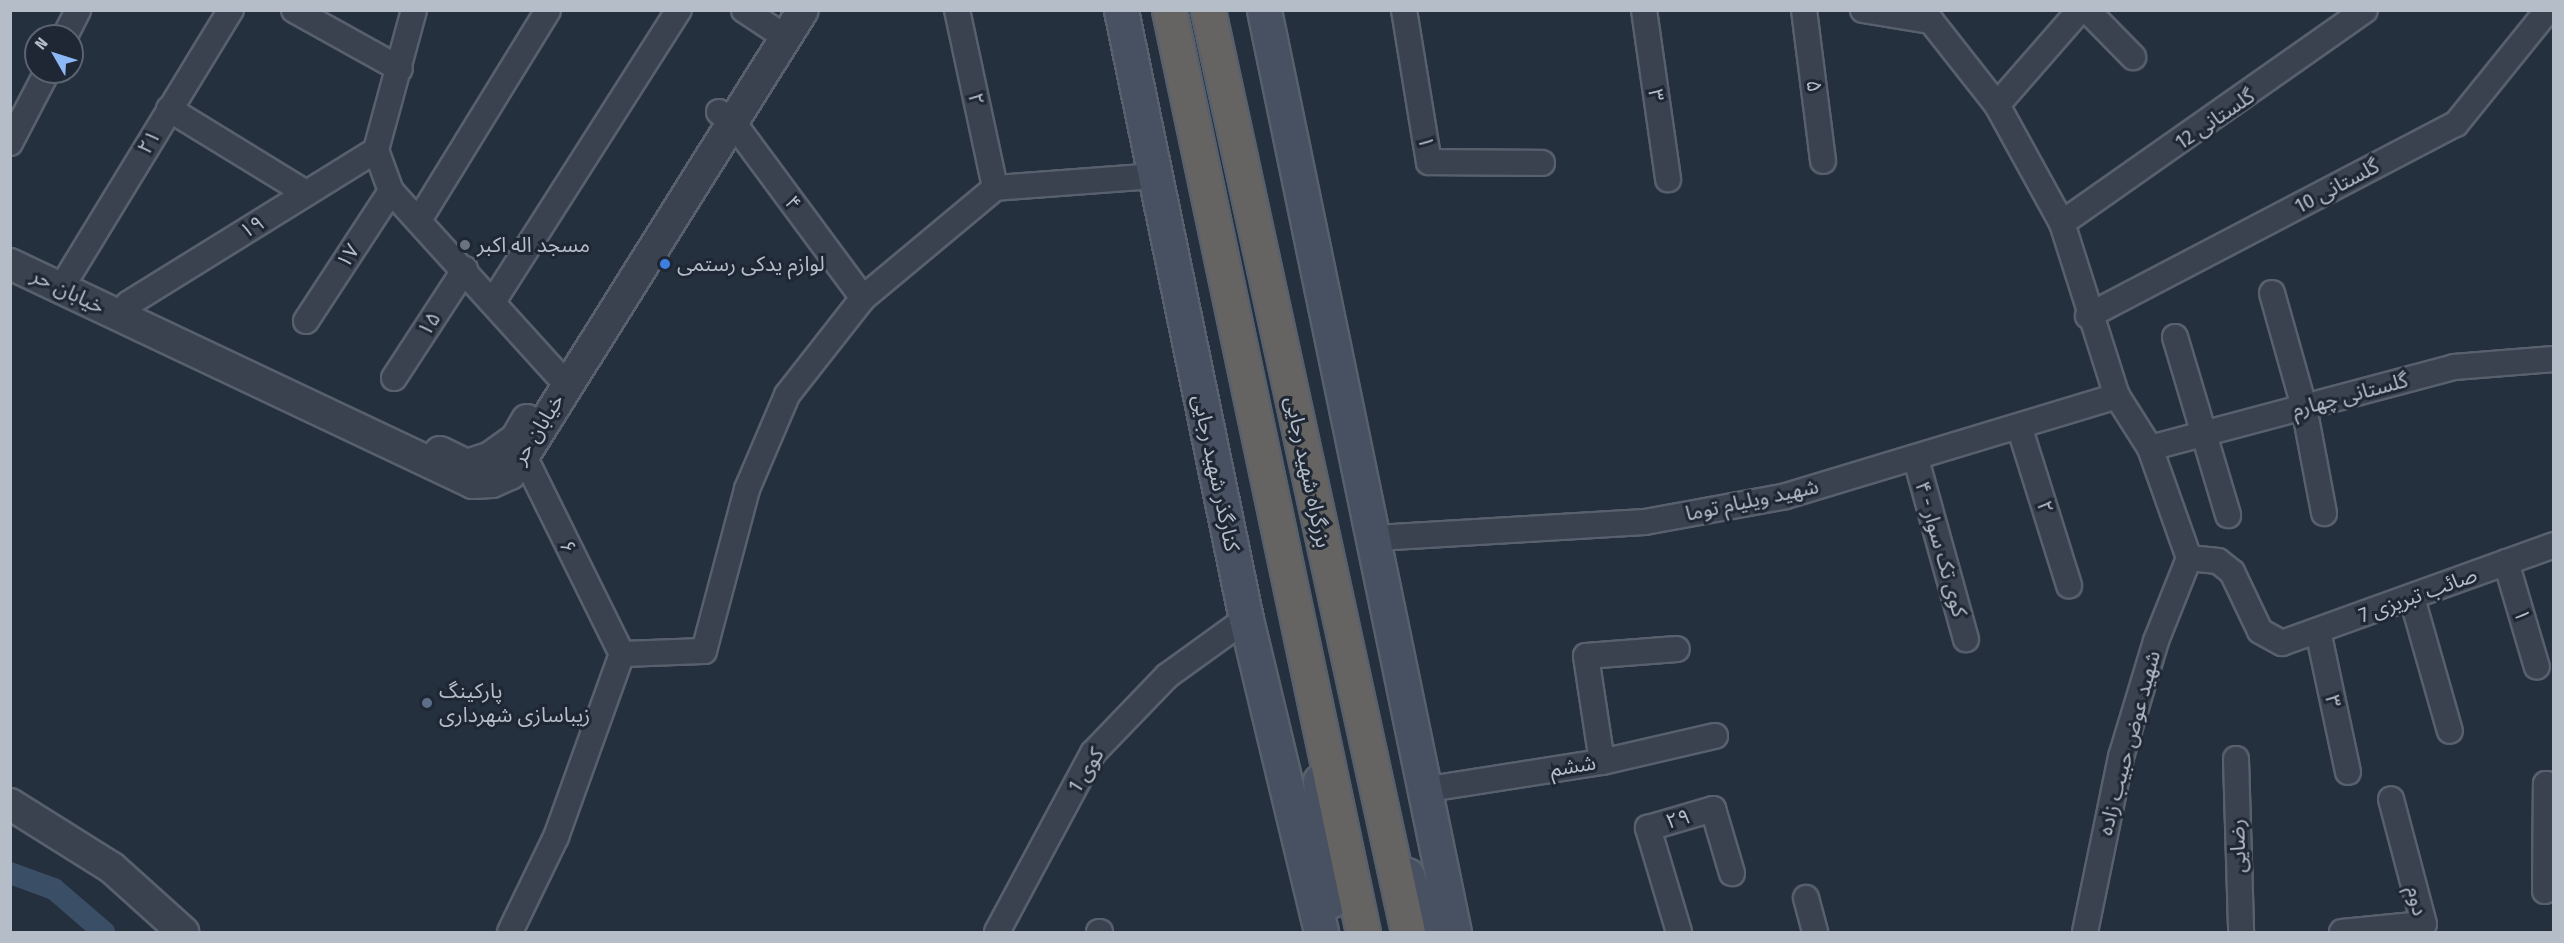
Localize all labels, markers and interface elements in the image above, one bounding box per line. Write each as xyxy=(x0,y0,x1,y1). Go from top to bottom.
north arrow xyxy=(24,24,84,84)
text: N xyxy=(31,34,52,53)
street label: ۵ xyxy=(1801,79,1827,93)
street label: گلستانی 12 xyxy=(2171,83,2259,155)
street label: ۳ xyxy=(1643,87,1669,103)
street label: ۲ xyxy=(962,91,990,107)
street label: ۲۱ xyxy=(132,125,166,159)
street label: ۱ xyxy=(1413,134,1439,150)
street label: گلستانی 10 xyxy=(2291,153,2383,219)
street label: ۴ xyxy=(779,191,807,215)
street label: ۱۹ xyxy=(235,210,269,244)
place label: مسجد اله اکبر xyxy=(477,232,590,258)
marker: مسجد اله اکبر xyxy=(458,238,472,252)
street label: ۱۷ xyxy=(331,239,365,273)
place label: لوازم یدکی رستمی xyxy=(677,251,825,277)
marker: لوازم یدکی رستمی xyxy=(658,257,672,271)
street label: خیابان حر xyxy=(27,263,109,319)
street label: ۱۵ xyxy=(412,307,446,341)
street label: گلستانی چهارم xyxy=(2289,367,2411,423)
street label: خیابان حر xyxy=(507,389,569,469)
street label: کنارگذر شهید رجایی xyxy=(1187,392,1245,554)
street label: بزرگراه شهید رجایی xyxy=(1280,394,1336,550)
street label: شهید ویلیام توما xyxy=(1683,474,1821,526)
street label: ۴ - کوی تک سوار xyxy=(1910,478,1972,620)
street label: ۲ xyxy=(2031,498,2059,516)
street label: ۶ xyxy=(554,536,582,558)
street label: صائب تبریزی 7 xyxy=(2356,562,2480,628)
street label: ۱ xyxy=(2508,606,2536,624)
street label: شهید عوض حبیب زاده xyxy=(2092,648,2166,838)
place label: پارکینگ زیباسازی شهرداری xyxy=(439,678,590,728)
street label: ۳ xyxy=(2319,693,2347,709)
marker: پارکینگ زیباسازی شهرداری xyxy=(420,696,434,710)
street label: کوی 1 xyxy=(1063,743,1109,797)
street label: ششم xyxy=(1548,750,1598,782)
street label: ۲۹ xyxy=(1663,804,1693,834)
street label: رضایی xyxy=(2224,819,2252,873)
street label: دوم xyxy=(2401,884,2433,918)

